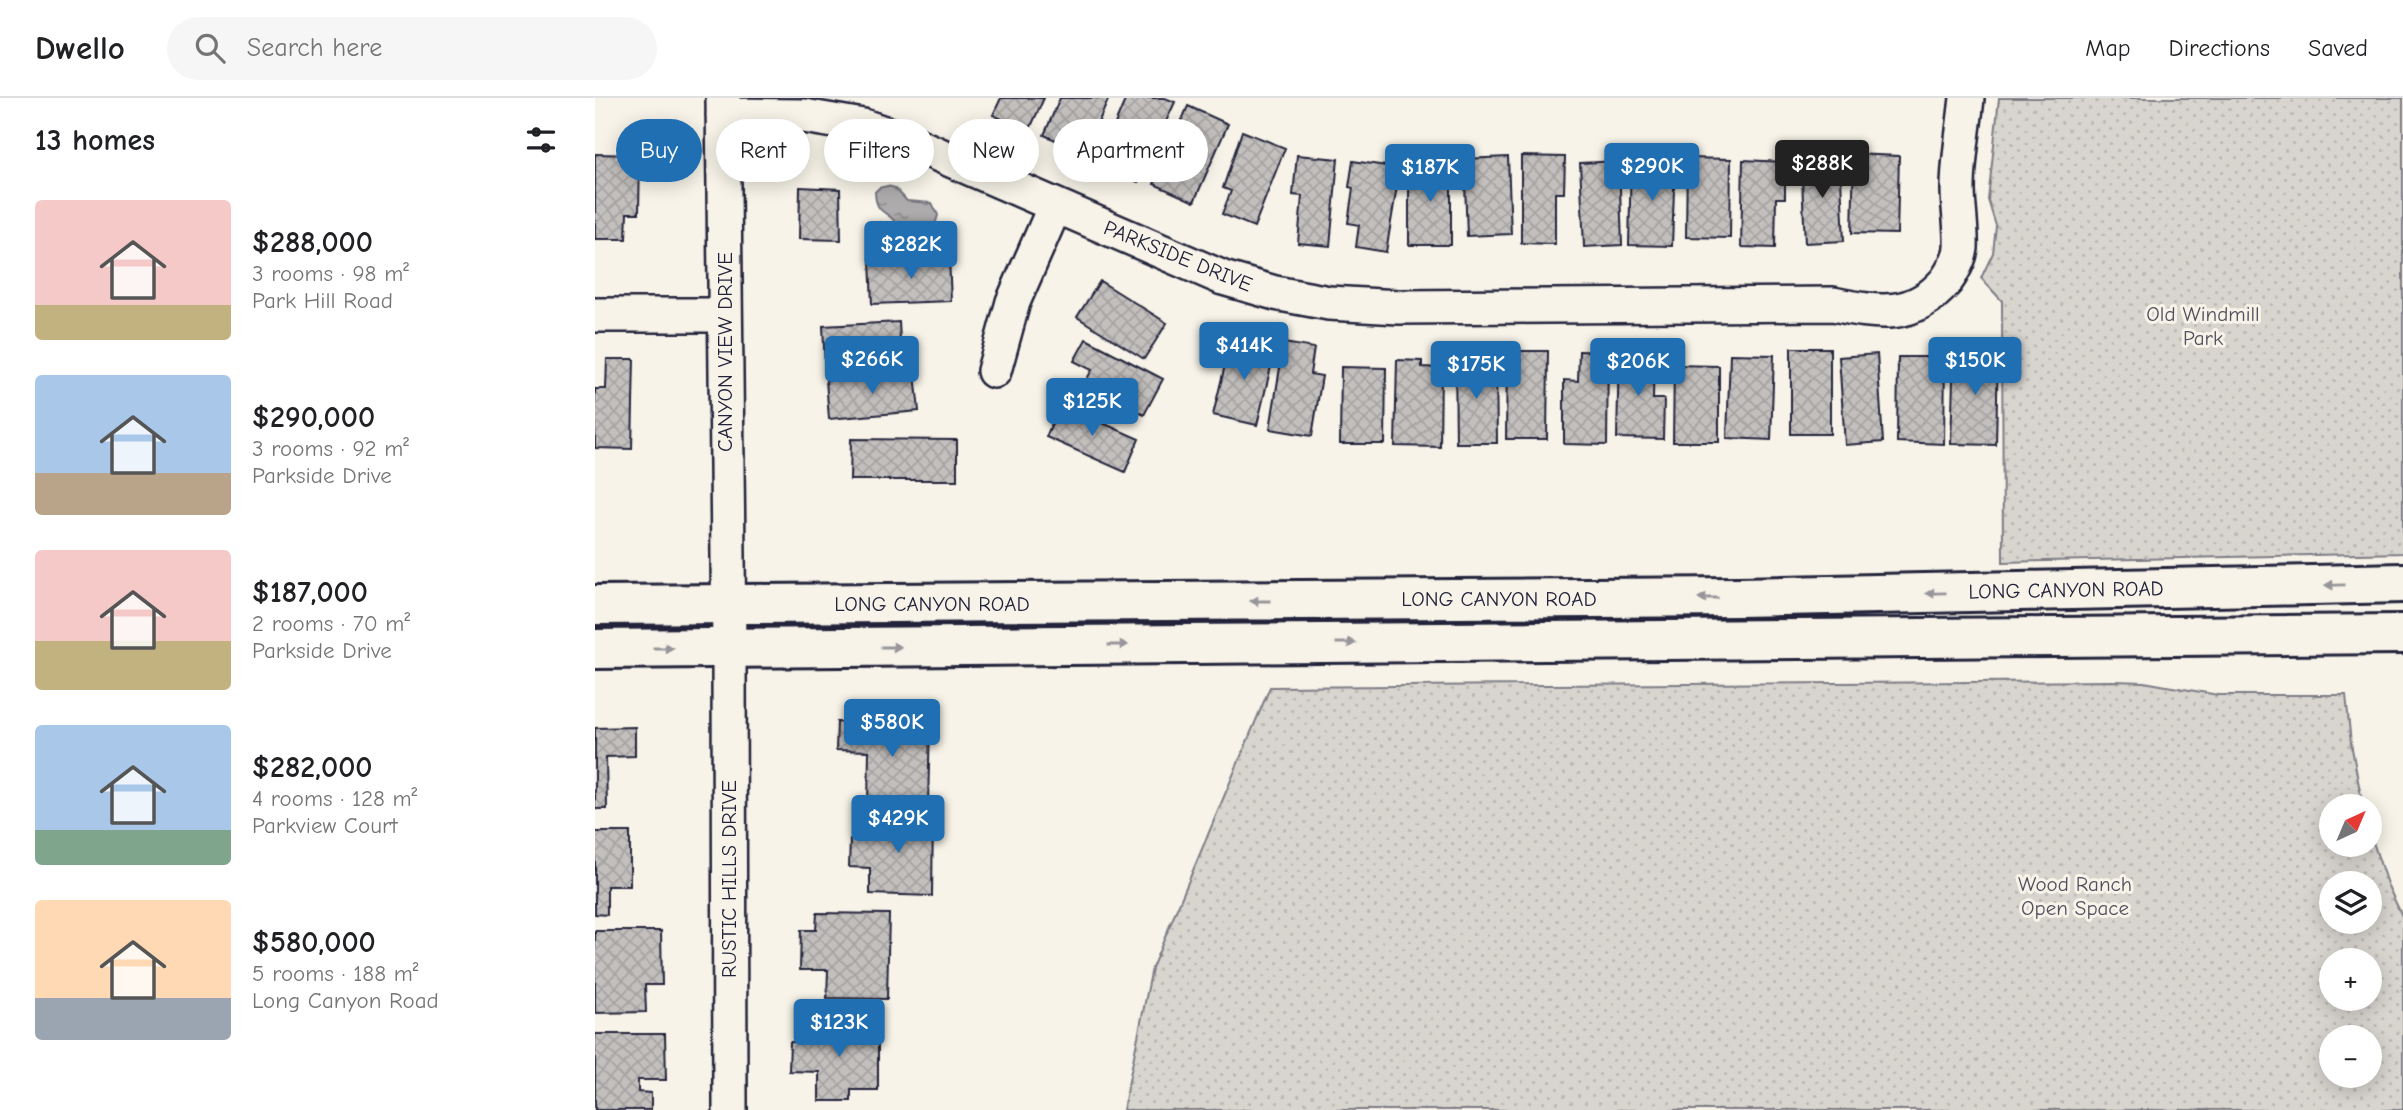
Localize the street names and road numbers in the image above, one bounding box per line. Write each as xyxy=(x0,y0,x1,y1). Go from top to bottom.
street label: PARKSIDE DRIVE xyxy=(1100,215,1256,297)
street label: CANYON VIEW DRIVE xyxy=(713,252,737,452)
street label: LONG CANYON ROAD xyxy=(1968,576,2164,604)
street label: LONG CANYON ROAD xyxy=(1401,587,1597,611)
street label: LONG CANYON ROAD xyxy=(834,592,1030,616)
street label: RUSTIC HILLS DRIVE xyxy=(717,780,741,978)

